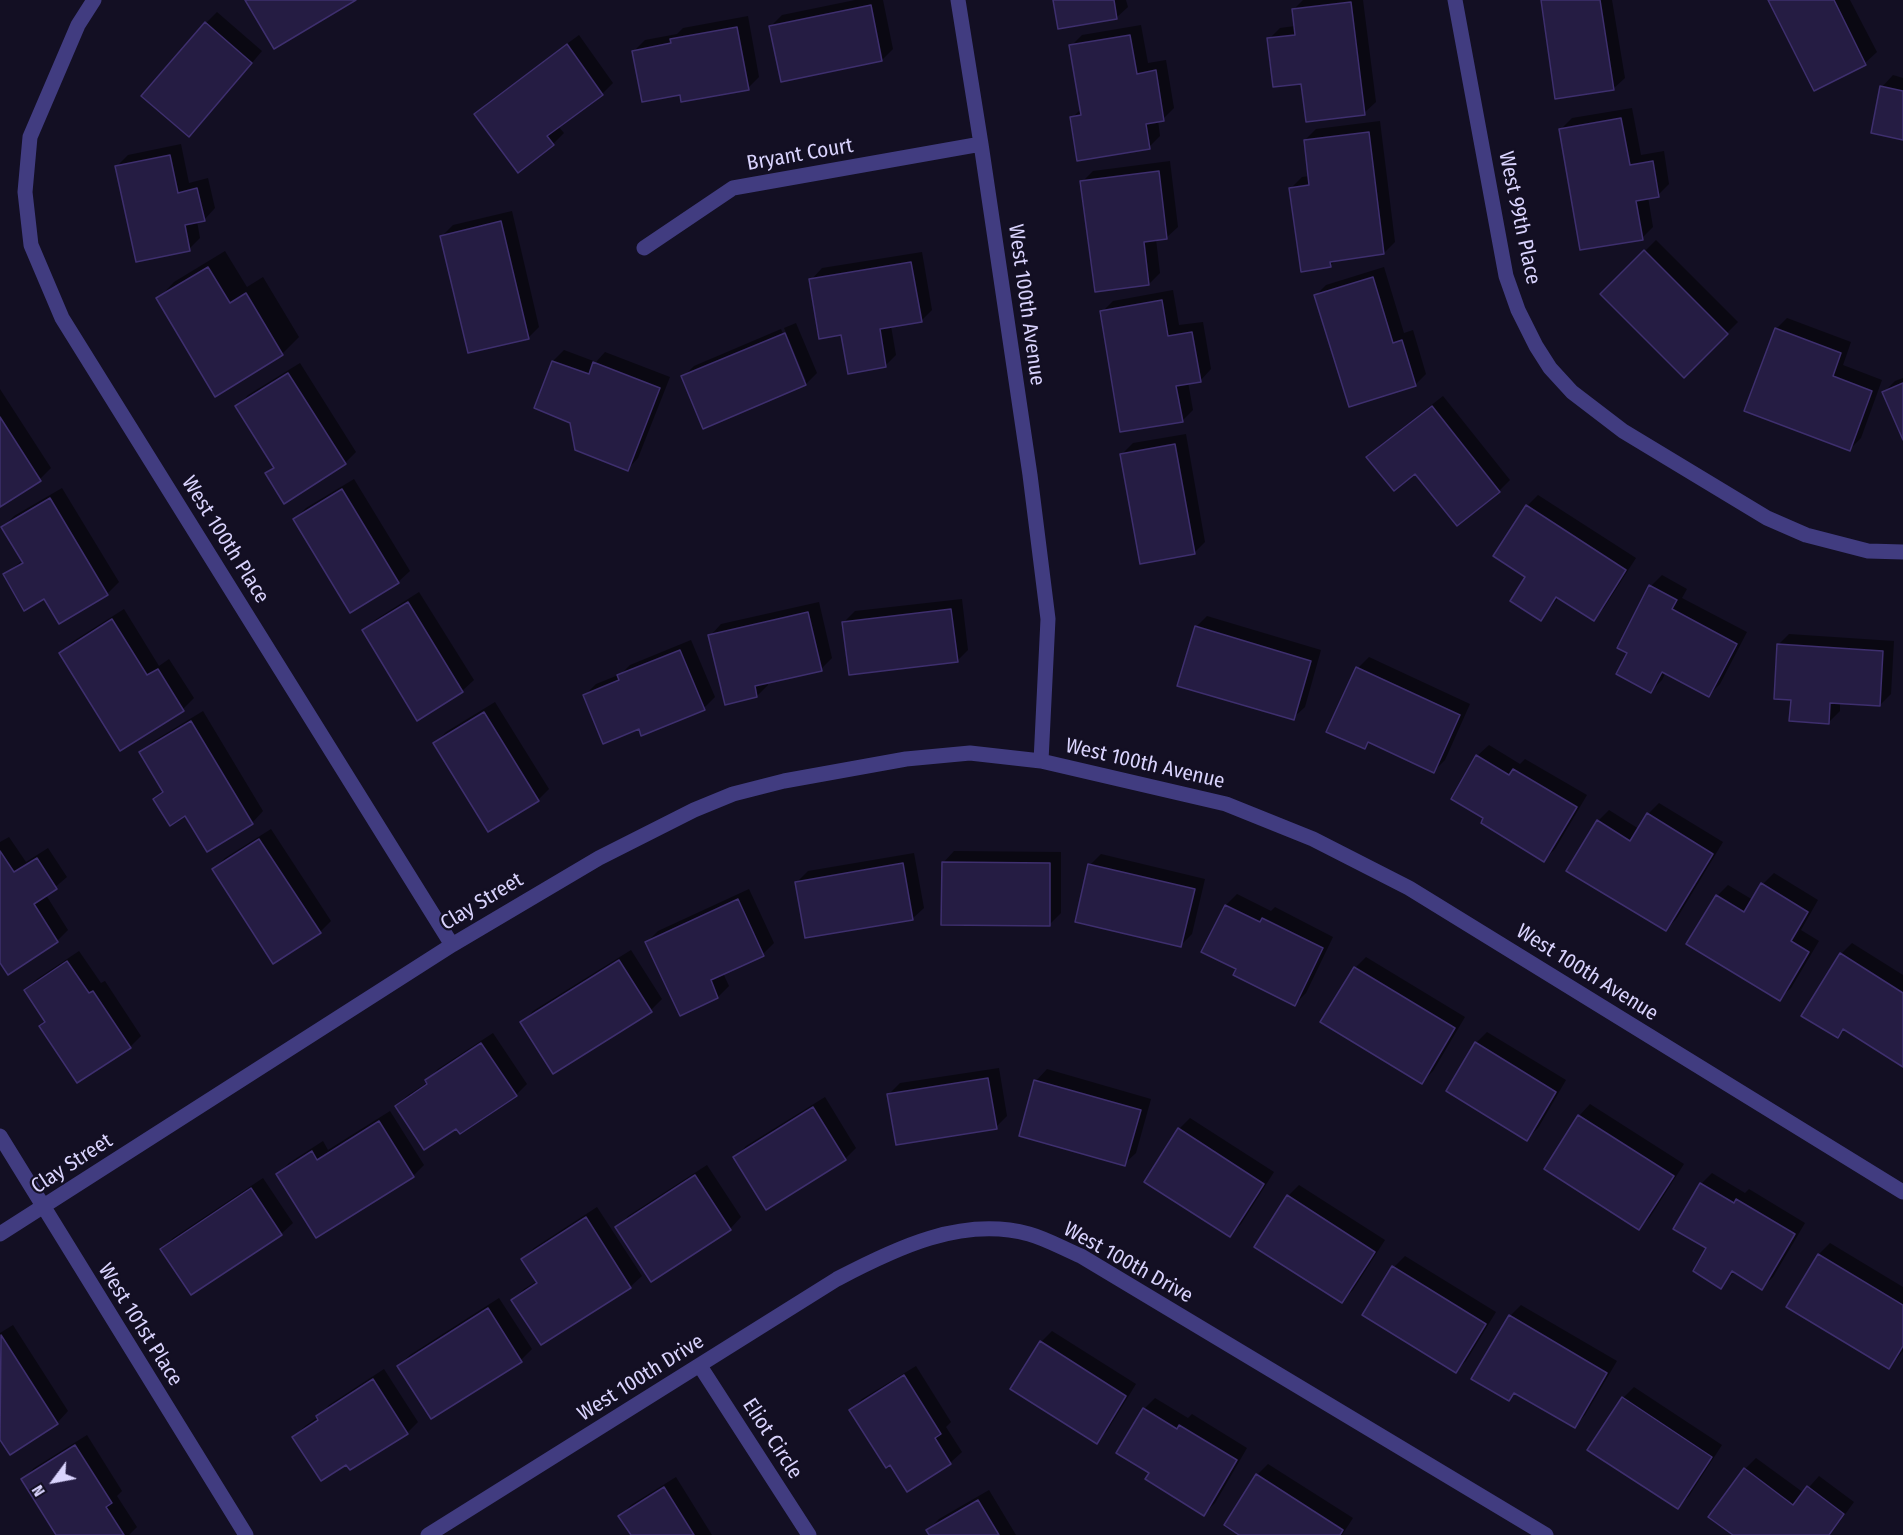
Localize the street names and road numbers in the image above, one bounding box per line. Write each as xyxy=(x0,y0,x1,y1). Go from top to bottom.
street label: Bryant Court xyxy=(745,133,855,177)
street label: West 99th Place xyxy=(1493,149,1545,287)
street label: West 100th Avenue xyxy=(1002,223,1050,387)
street label: West 100th Place xyxy=(176,472,274,608)
street label: West 100th Avenue xyxy=(1063,733,1227,795)
street label: Clay Street xyxy=(436,868,528,936)
street label: West 100th Avenue xyxy=(1511,919,1663,1027)
street label: Clay Street xyxy=(27,1128,117,1200)
street label: West 100th Drive xyxy=(1059,1217,1197,1309)
street label: West 101st Place xyxy=(92,1259,188,1391)
street label: West 100th Drive xyxy=(573,1329,709,1427)
street label: Eliot Circle xyxy=(737,1394,807,1484)

